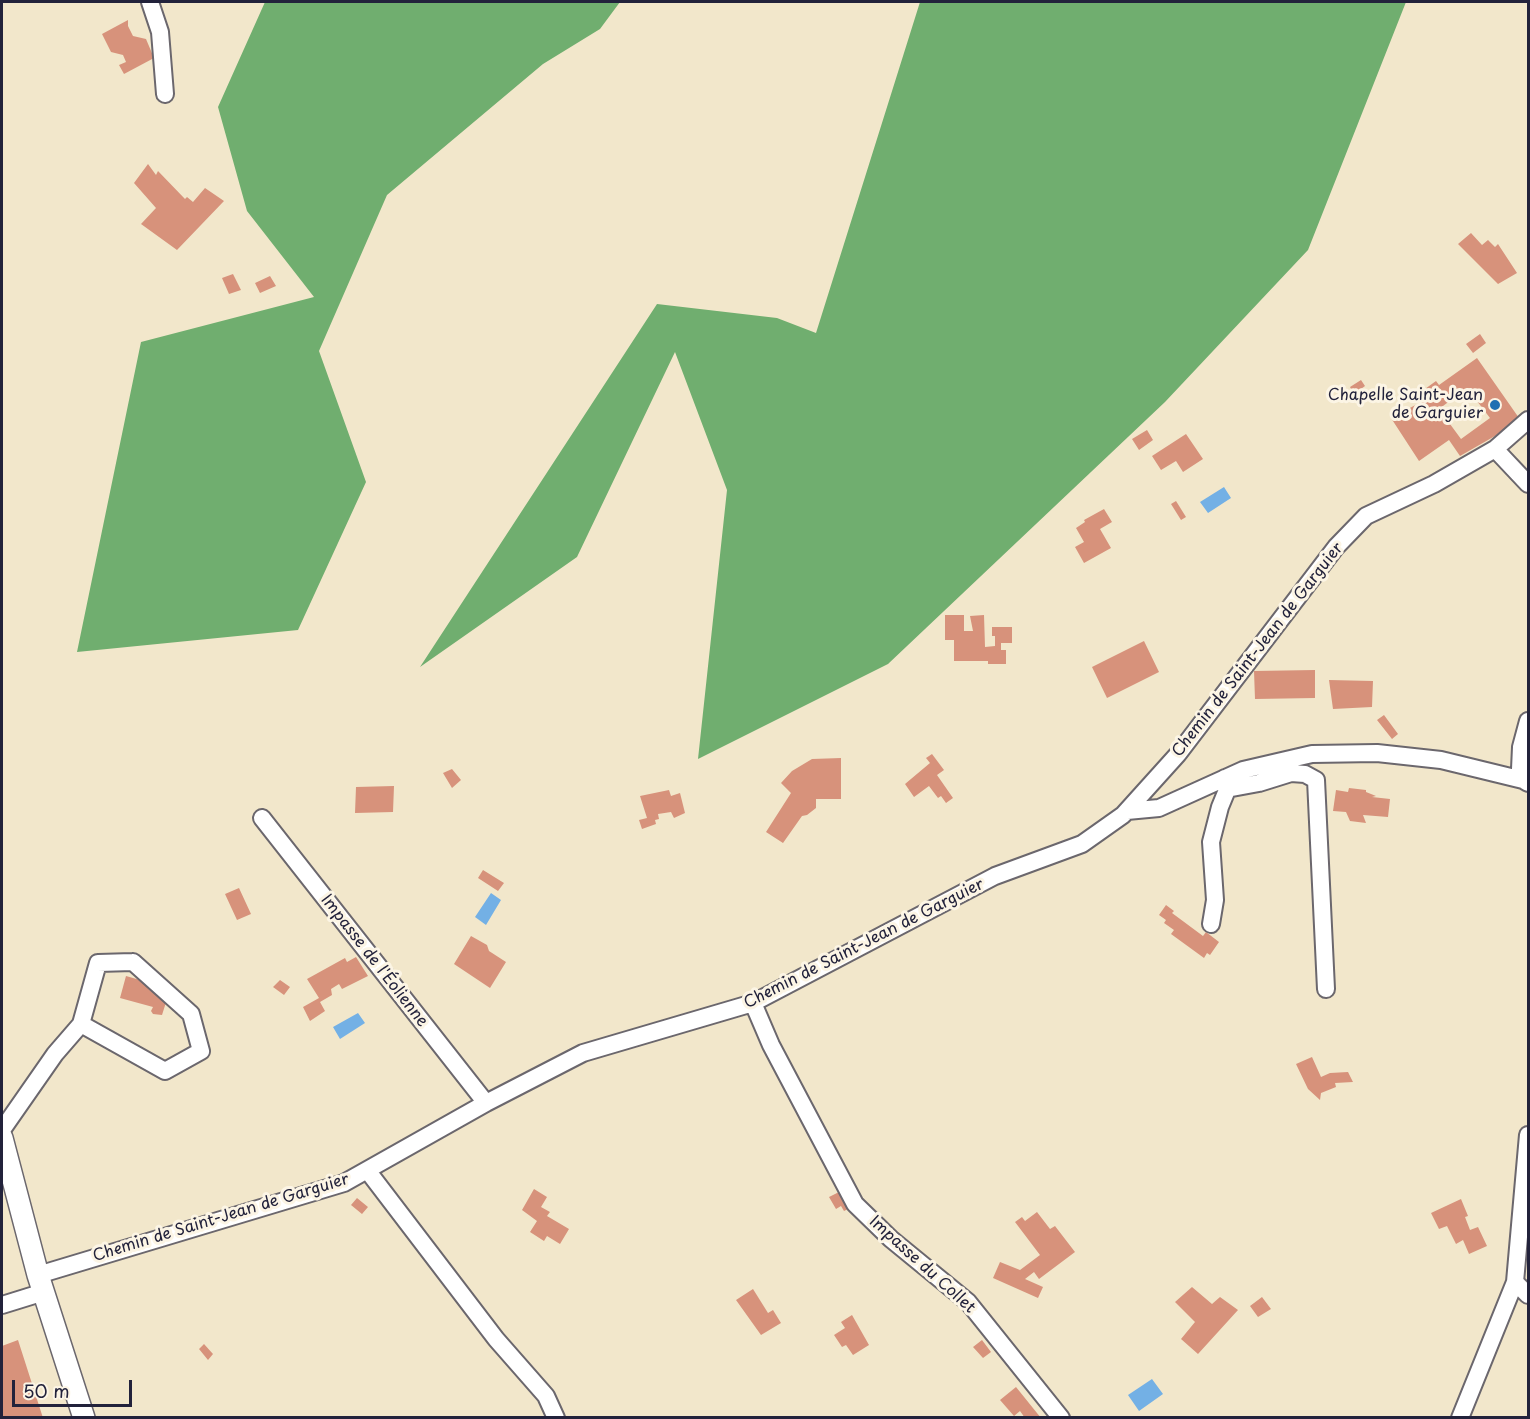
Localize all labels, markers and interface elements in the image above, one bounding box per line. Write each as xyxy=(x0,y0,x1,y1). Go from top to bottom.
place label: Chapelle Saint-Jean de Garguier xyxy=(1328,386,1483,424)
marker: Chapelle Saint-Jean de Garguier xyxy=(1488,398,1502,412)
street label: Chemin de Saint-Jean de Garguier xyxy=(1168,539,1348,761)
street label: Chemin de Saint-Jean de Garguier xyxy=(741,875,987,1013)
street label: Impasse de l'Éolienne xyxy=(316,891,432,1031)
street label: Chemin de Saint-Jean de Garguier xyxy=(91,1170,351,1266)
street label: Impasse du Collet xyxy=(865,1212,979,1318)
scale bar xyxy=(15,1368,135,1406)
text: 50 m xyxy=(23,1377,70,1404)

